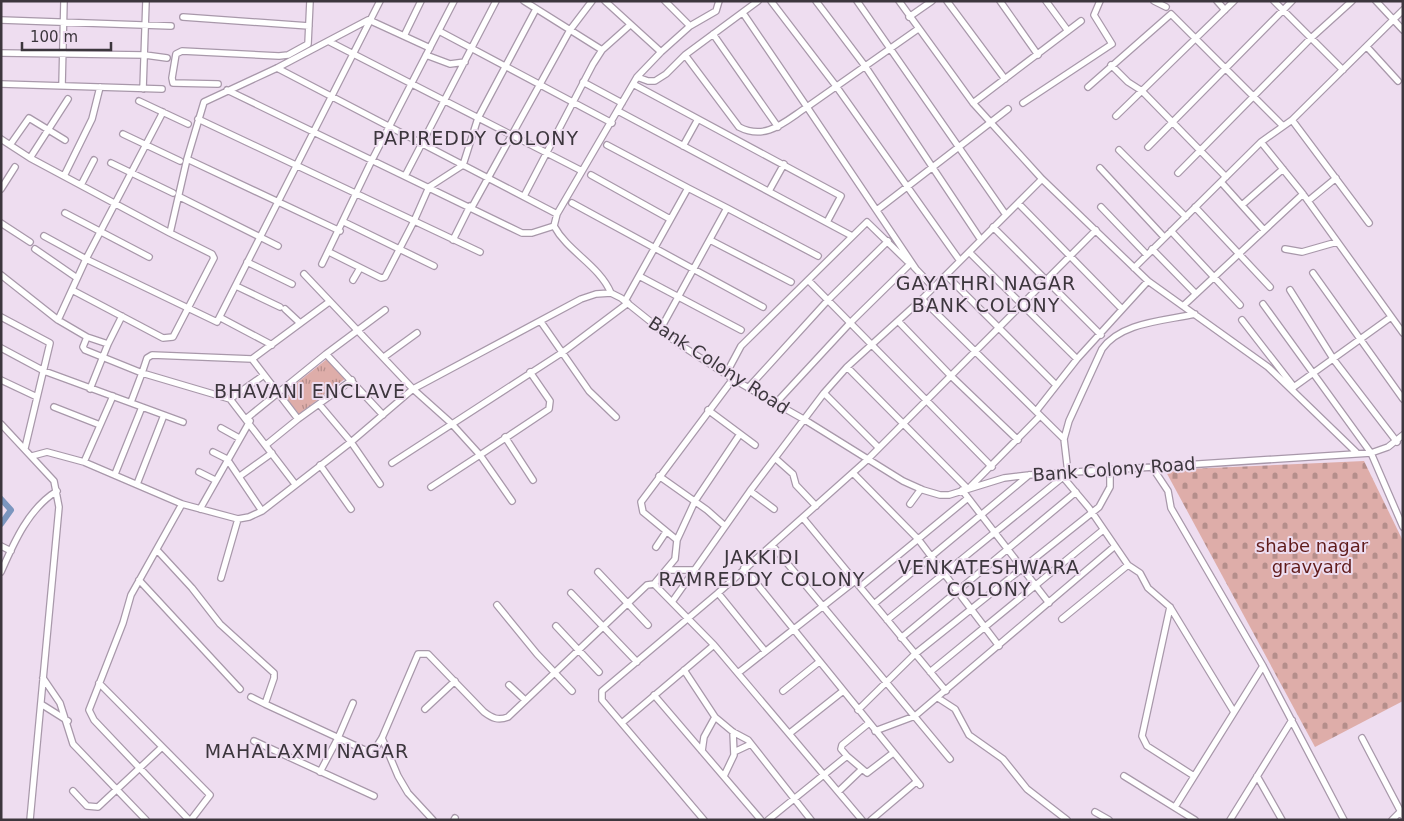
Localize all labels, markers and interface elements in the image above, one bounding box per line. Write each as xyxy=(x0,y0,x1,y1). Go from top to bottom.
scale bar xyxy=(22,20,111,52)
text: 100 m xyxy=(30,28,78,46)
district label: PAPIREDDY COLONY xyxy=(373,127,579,149)
district label: GAYATHRI NAGAR BANK COLONY xyxy=(896,272,1076,316)
street label: Bank Colony Road xyxy=(645,312,793,418)
district label: BHAVANI ENCLAVE xyxy=(214,380,406,402)
street label: Bank Colony Road xyxy=(1032,453,1196,485)
park label: shabe nagar gravyard xyxy=(1256,535,1369,577)
district label: JAKKIDI RAMREDDY COLONY xyxy=(659,546,865,590)
district label: VENKATESHWARA COLONY xyxy=(898,556,1080,600)
district label: MAHALAXMI NAGAR xyxy=(205,740,409,762)

